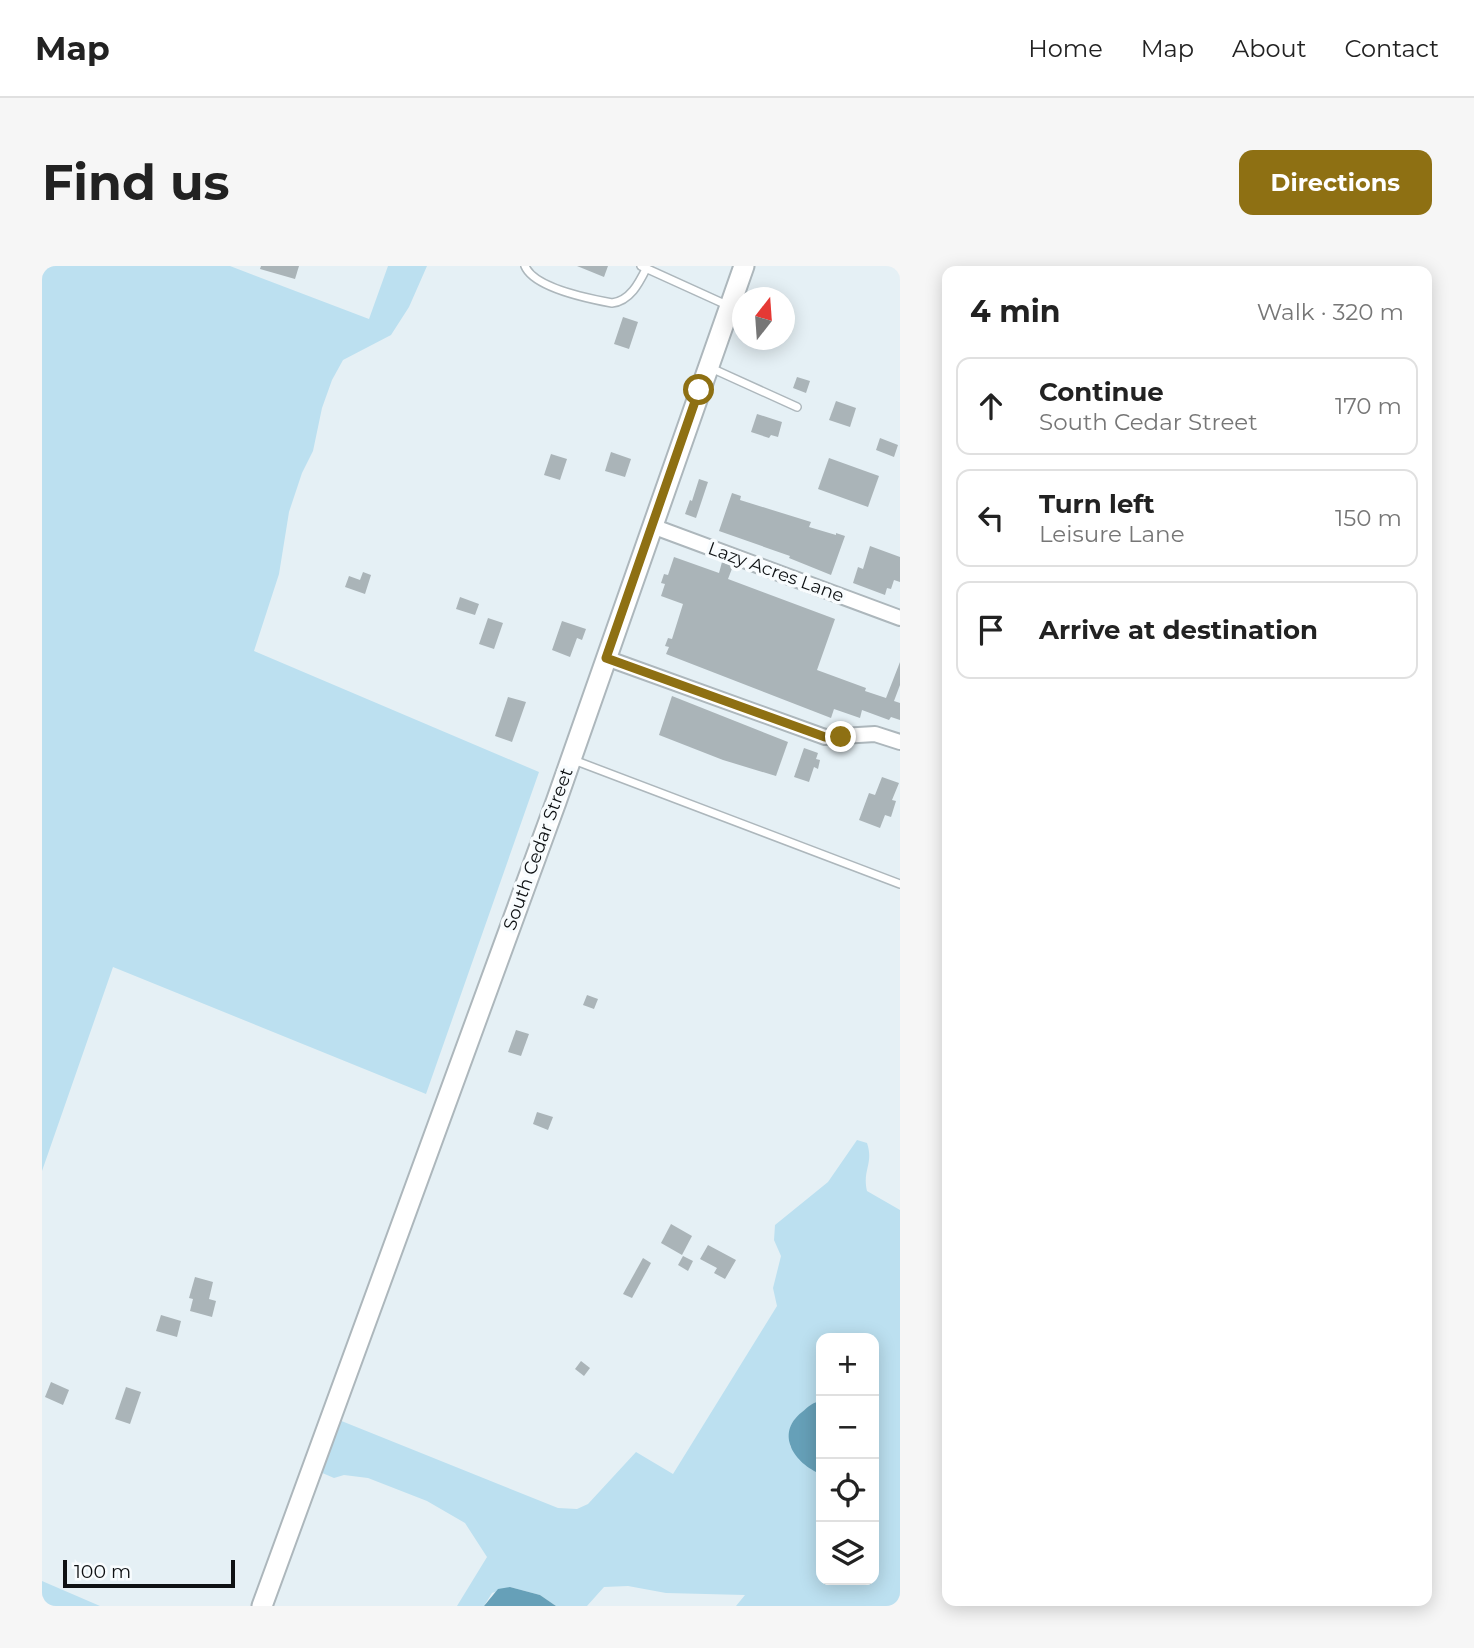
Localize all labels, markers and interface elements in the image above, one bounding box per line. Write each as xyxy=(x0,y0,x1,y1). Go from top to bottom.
text: Map xyxy=(35,28,110,68)
text: Home xyxy=(1028,34,1103,63)
text: Map xyxy=(1141,34,1194,63)
text: About xyxy=(1232,34,1306,63)
text: Contact xyxy=(1344,34,1439,63)
button: Directions xyxy=(1239,150,1432,215)
text: Find us xyxy=(42,153,230,212)
north arrow xyxy=(732,287,795,350)
text: 4 min xyxy=(970,293,1060,330)
text: Walk · 320 m xyxy=(1257,298,1404,326)
route start xyxy=(683,374,714,405)
text: Continue xyxy=(1039,376,1164,408)
icon: ahead xyxy=(972,387,1010,425)
text: 170 m xyxy=(1335,392,1402,420)
text: South Cedar Street xyxy=(1039,408,1258,436)
text: Turn left xyxy=(1039,488,1155,520)
icon: left xyxy=(972,499,1010,537)
text: 150 m xyxy=(1335,504,1402,532)
text: Leisure Lane xyxy=(1039,520,1185,548)
street label: Lazy Acres Lane xyxy=(705,537,847,607)
icon: arrive xyxy=(972,611,1010,649)
text: Arrive at destination xyxy=(1039,614,1318,646)
route end xyxy=(825,721,856,752)
street label: South Cedar Street xyxy=(498,765,578,933)
map controls xyxy=(816,1333,879,1585)
button: + xyxy=(816,1333,879,1396)
button: − xyxy=(816,1396,879,1459)
button: locate xyxy=(816,1459,879,1522)
button: layers xyxy=(816,1522,879,1585)
scale bar xyxy=(63,1557,234,1589)
text: 100 m xyxy=(74,1560,131,1583)

